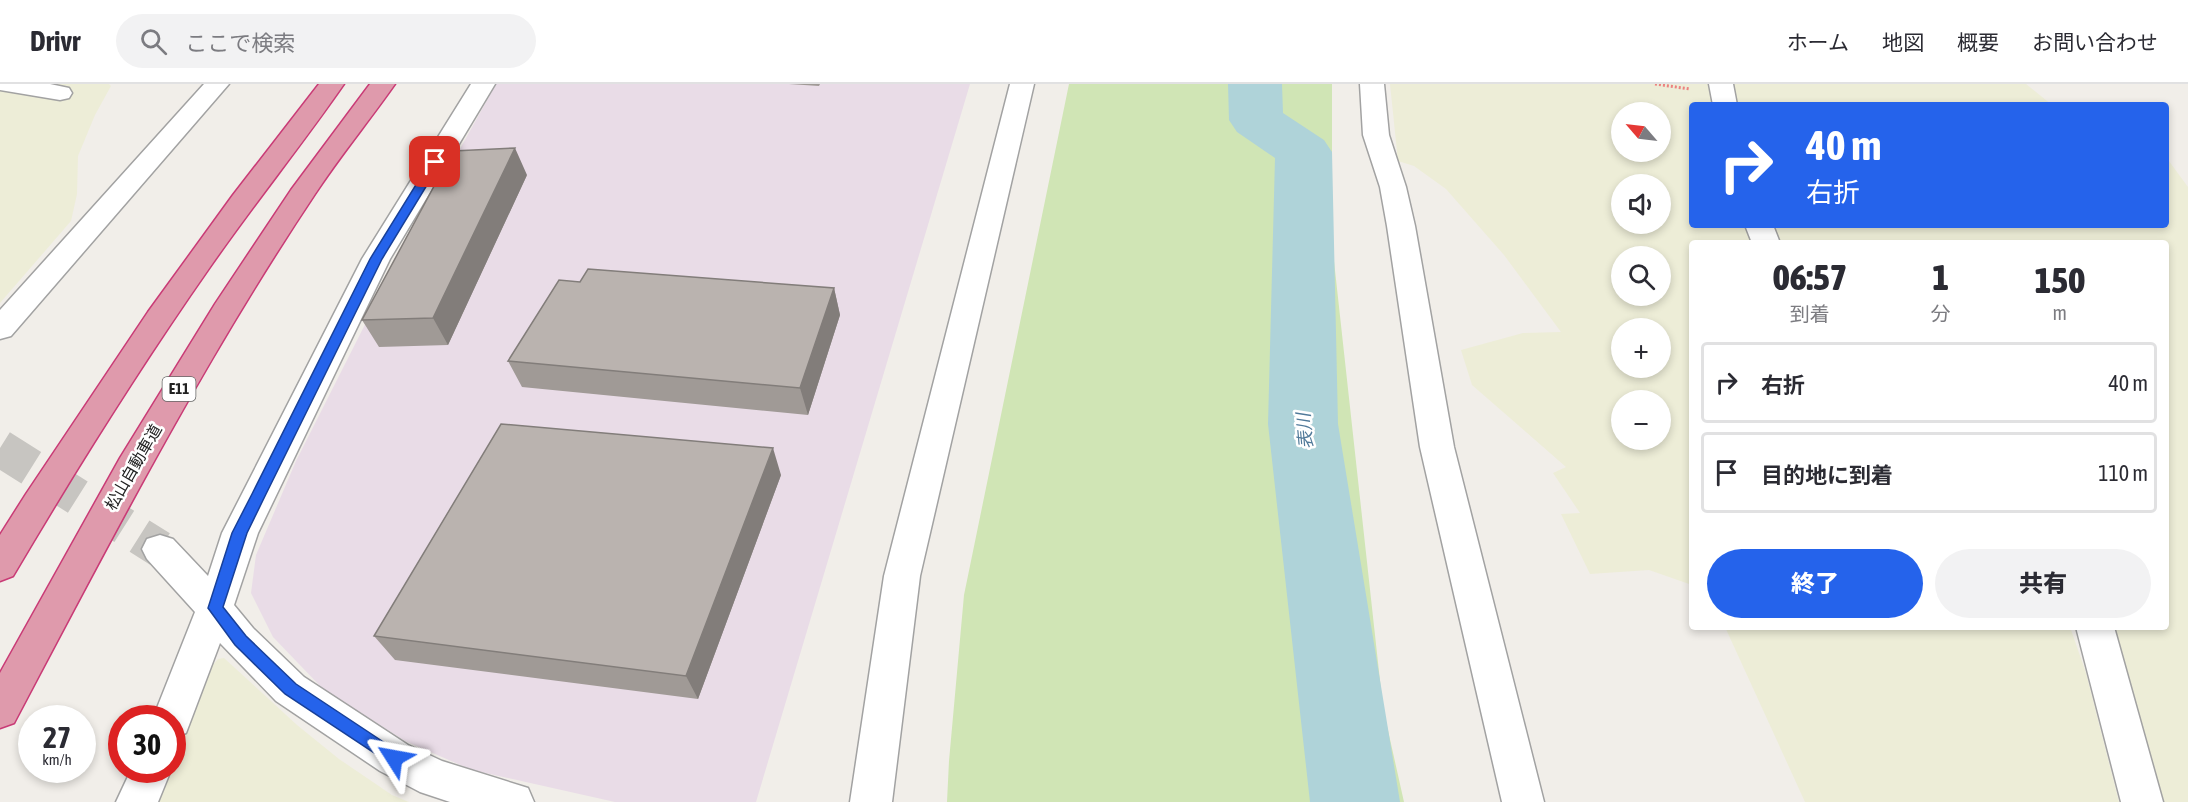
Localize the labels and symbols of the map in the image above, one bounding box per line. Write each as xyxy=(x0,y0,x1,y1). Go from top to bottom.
north arrow xyxy=(1611,102,1671,162)
pin xyxy=(409,136,460,187)
road number: E11 xyxy=(162,377,195,401)
water label: 表川 xyxy=(1292,410,1317,450)
street label: 松山自動車道 xyxy=(101,421,165,513)
speed limit sign: 30 xyxy=(108,705,186,783)
position arrow xyxy=(362,726,426,790)

